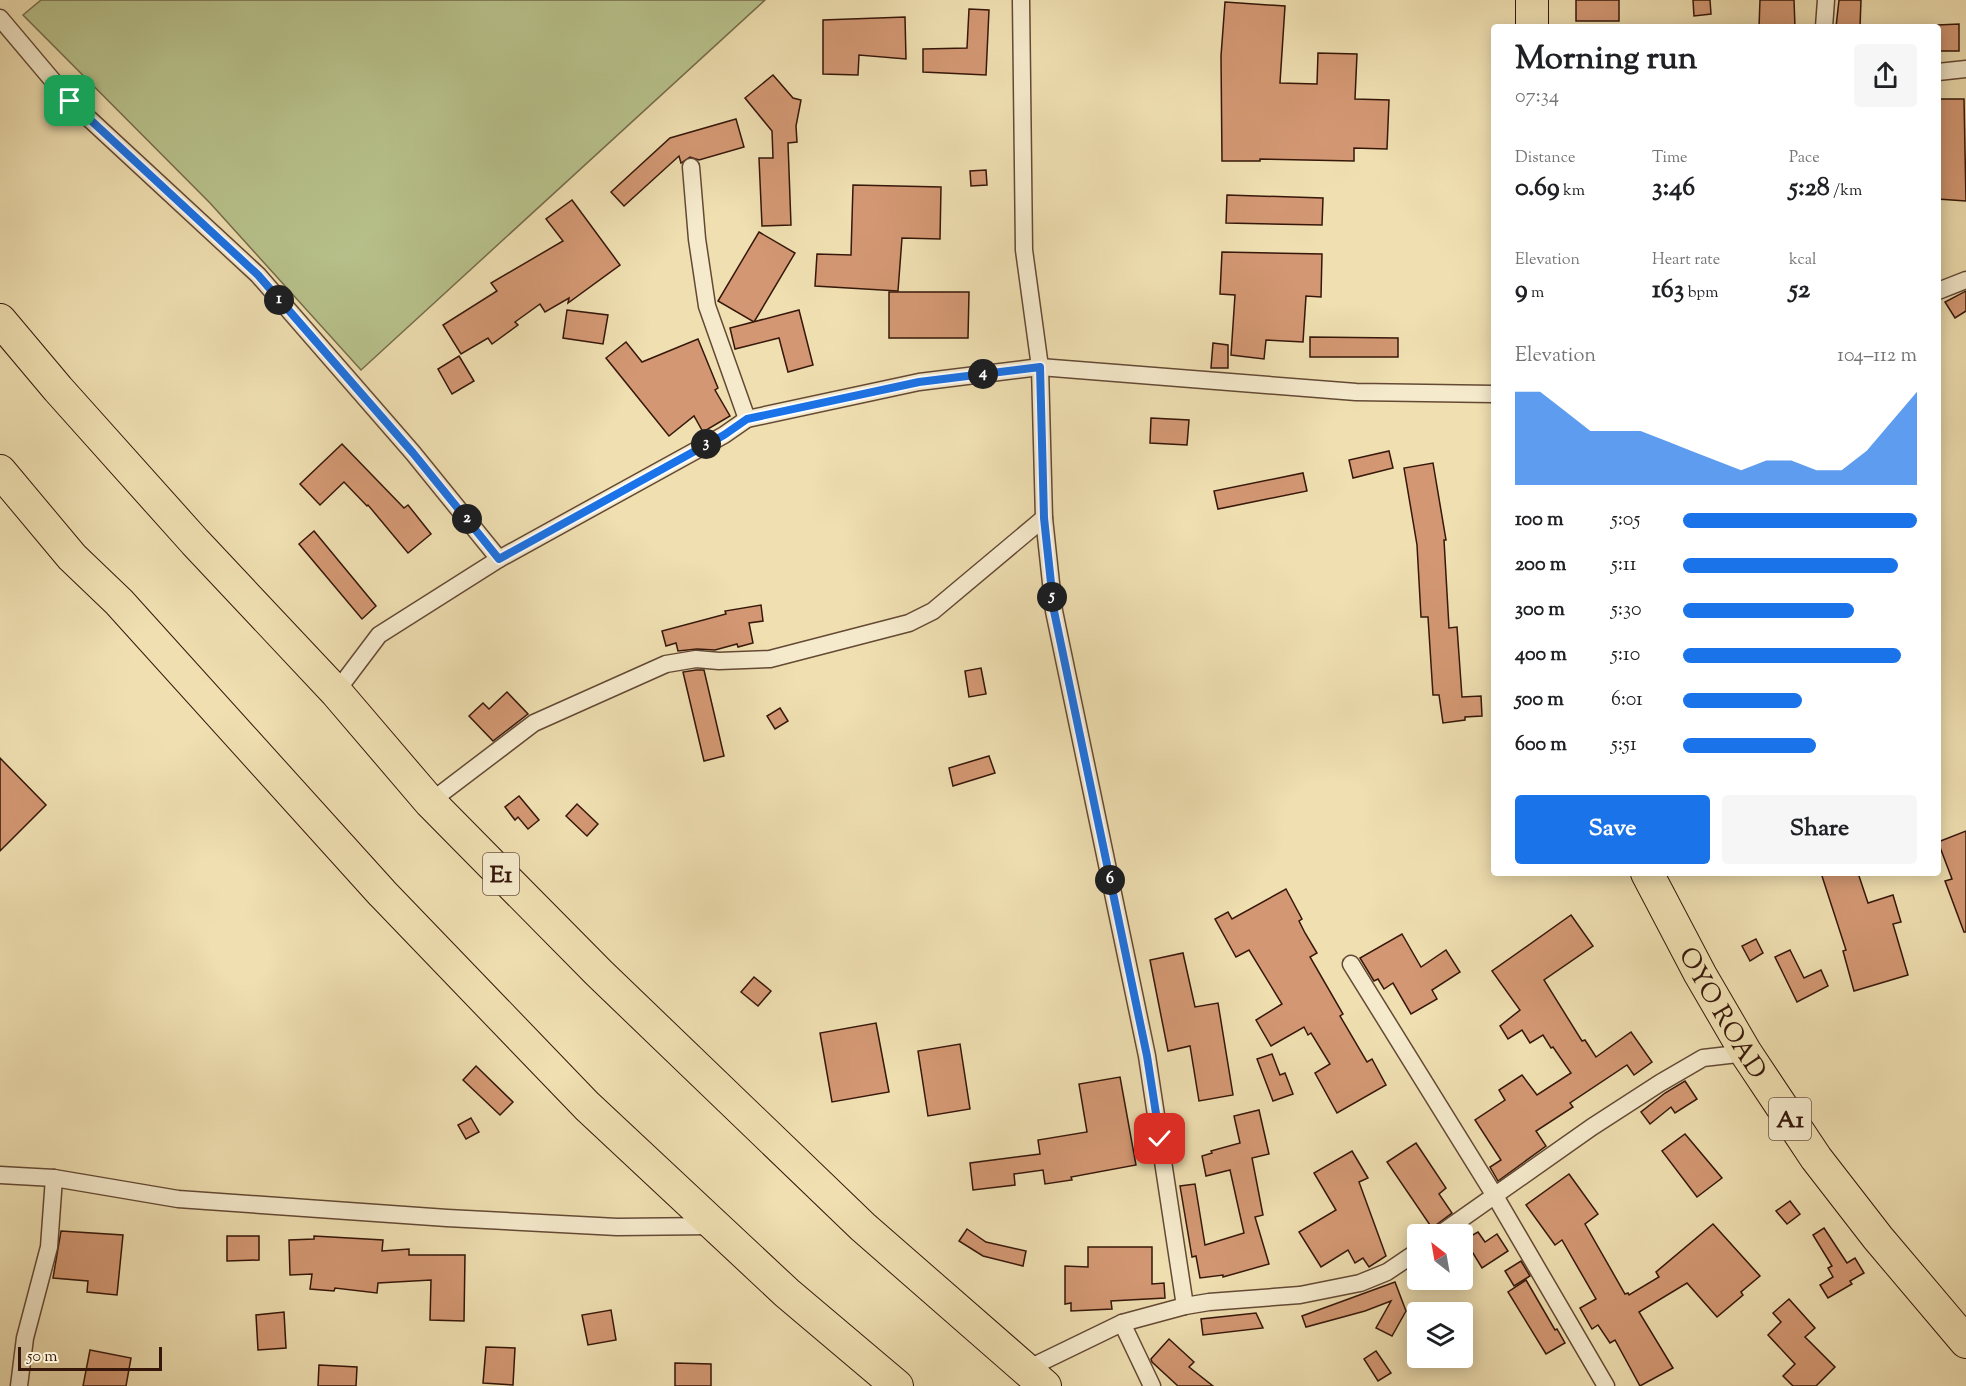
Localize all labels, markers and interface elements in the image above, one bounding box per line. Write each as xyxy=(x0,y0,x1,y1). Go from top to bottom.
text: Morning run xyxy=(1515,36,1697,84)
button: share xyxy=(1854,44,1917,107)
pin xyxy=(44,75,95,126)
text: 07:34 xyxy=(1515,83,1559,112)
icon: arrive xyxy=(53,84,86,117)
text: Distance xyxy=(1515,147,1575,170)
text: Time xyxy=(1652,147,1688,170)
text: Pace xyxy=(1789,147,1820,170)
text: 0.69 xyxy=(1515,170,1560,207)
text: 3:46 xyxy=(1652,170,1695,207)
text: 5:28 xyxy=(1789,170,1830,207)
text: km xyxy=(1560,180,1585,203)
text: /km xyxy=(1830,180,1862,203)
text: Elevation xyxy=(1515,249,1580,272)
text: Heart rate xyxy=(1652,249,1720,272)
text: kcal xyxy=(1789,249,1817,272)
text: 9 xyxy=(1515,272,1528,309)
text: 163 xyxy=(1652,272,1684,309)
text: 52 xyxy=(1789,272,1810,309)
text: m xyxy=(1528,282,1544,305)
text: bpm xyxy=(1684,282,1718,305)
pin: 1 xyxy=(264,285,294,315)
text: 1 xyxy=(276,288,282,311)
text: Elevation xyxy=(1515,342,1596,371)
text: 104–112 m xyxy=(1837,342,1917,371)
pin: 4 xyxy=(968,359,998,389)
text: 4 xyxy=(979,362,987,385)
pin: 3 xyxy=(691,429,721,459)
text: 3 xyxy=(703,432,709,455)
pin: 2 xyxy=(452,504,482,534)
text: 100 m xyxy=(1515,506,1564,535)
text: 5:05 xyxy=(1611,506,1640,535)
text: 2 xyxy=(463,507,471,530)
text: 200 m xyxy=(1515,551,1566,580)
text: 5:11 xyxy=(1611,551,1637,580)
pin: 5 xyxy=(1037,582,1067,612)
text: 5 xyxy=(1049,585,1055,608)
text: 300 m xyxy=(1515,596,1565,625)
text: 5:30 xyxy=(1611,596,1642,625)
text: 400 m xyxy=(1515,641,1567,670)
text: 5:10 xyxy=(1611,641,1640,670)
text: 500 m xyxy=(1515,686,1564,715)
text: 6:01 xyxy=(1611,686,1643,715)
text: 600 m xyxy=(1515,731,1567,760)
text: 5:51 xyxy=(1611,731,1637,760)
button: Save xyxy=(1515,795,1710,864)
button: Share xyxy=(1722,795,1917,864)
road number: E1 xyxy=(483,853,519,895)
pin: 6 xyxy=(1095,865,1125,895)
text: 6 xyxy=(1106,868,1114,891)
street label: OYO ROAD xyxy=(1668,941,1774,1087)
road number: A1 xyxy=(1769,1098,1811,1140)
pin xyxy=(1134,1113,1185,1164)
icon: check xyxy=(1143,1122,1176,1155)
north arrow xyxy=(1407,1224,1473,1290)
map controls xyxy=(1407,1224,1473,1368)
button: layers xyxy=(1407,1302,1473,1368)
scale bar xyxy=(18,1344,162,1372)
text: 50 m xyxy=(27,1346,58,1369)

